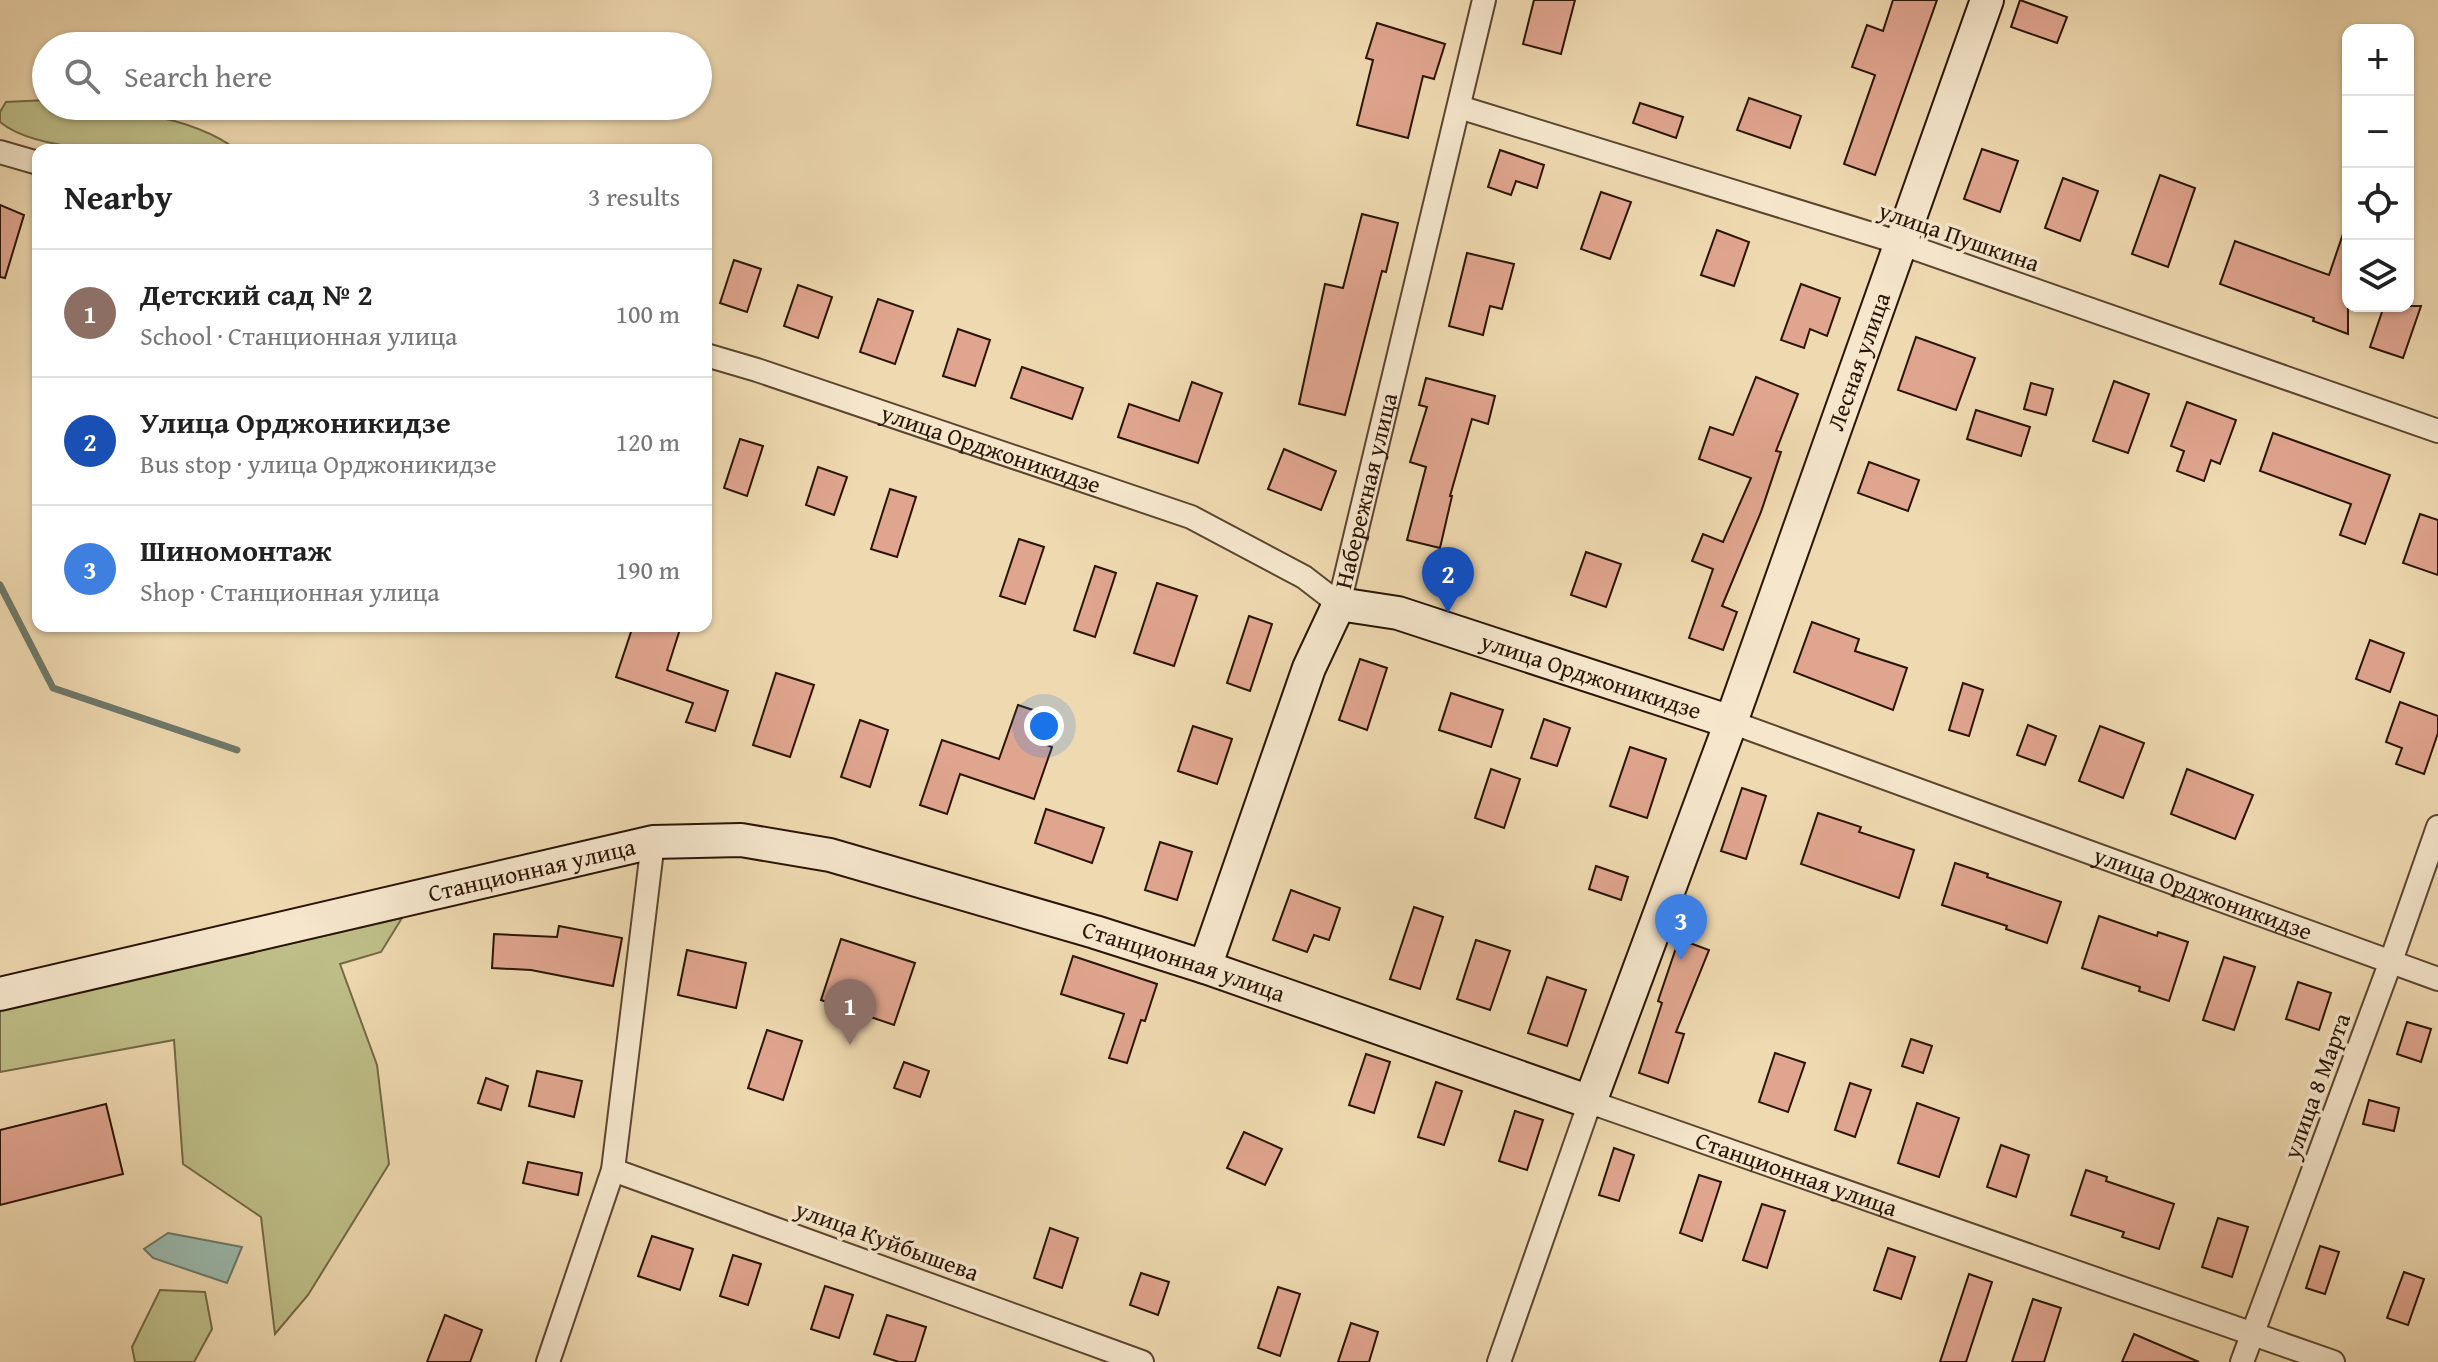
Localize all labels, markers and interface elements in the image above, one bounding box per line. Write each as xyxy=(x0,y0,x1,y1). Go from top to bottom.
map controls xyxy=(2342,24,2414,312)
button: + xyxy=(2342,24,2414,96)
search box xyxy=(32,32,712,120)
icon: search xyxy=(60,54,104,98)
text: Search here xyxy=(124,54,272,98)
button: − xyxy=(2342,96,2414,168)
button: locate xyxy=(2342,168,2414,240)
text: Nearby xyxy=(64,172,173,221)
text: 3 results xyxy=(588,177,680,216)
street label: улица Пушкина xyxy=(1873,192,2045,281)
button: layers xyxy=(2342,240,2414,312)
text: Детский сад № 2 xyxy=(140,272,373,316)
street label: Лесная улица xyxy=(1818,287,1899,435)
text: 1 xyxy=(83,294,97,333)
text: 100 m xyxy=(615,294,680,333)
text: School · Станционная улица xyxy=(140,316,457,355)
street label: Набережная улица xyxy=(1325,389,1406,592)
street label: улица Орджоникидзе xyxy=(875,395,1106,502)
text: Улица Орджоникидзе xyxy=(140,400,451,444)
text: 2 xyxy=(83,422,97,461)
text: 120 m xyxy=(615,422,680,461)
text: Bus stop · улица Орджоникидзе xyxy=(140,444,497,483)
text: Шиномонтаж xyxy=(140,528,331,572)
pin: 2 xyxy=(1422,547,1474,613)
text: 3 xyxy=(83,550,97,589)
text: 190 m xyxy=(615,550,680,589)
text: Shop · Станционная улица xyxy=(140,572,440,611)
street label: улица Орджоникидзе xyxy=(1475,623,1706,728)
your location xyxy=(1024,706,1064,746)
street label: Станционная улица xyxy=(425,829,639,911)
street label: улица Орджоникидзе xyxy=(2088,837,2317,949)
pin: 3 xyxy=(1655,894,1707,960)
street label: Станционная улица xyxy=(1078,911,1291,1011)
pin: 1 xyxy=(824,979,876,1045)
street label: улица 8 Марта xyxy=(2274,1007,2359,1165)
street label: Станционная улица xyxy=(1691,1122,1903,1225)
street label: улица Куйбышева xyxy=(790,1191,984,1290)

